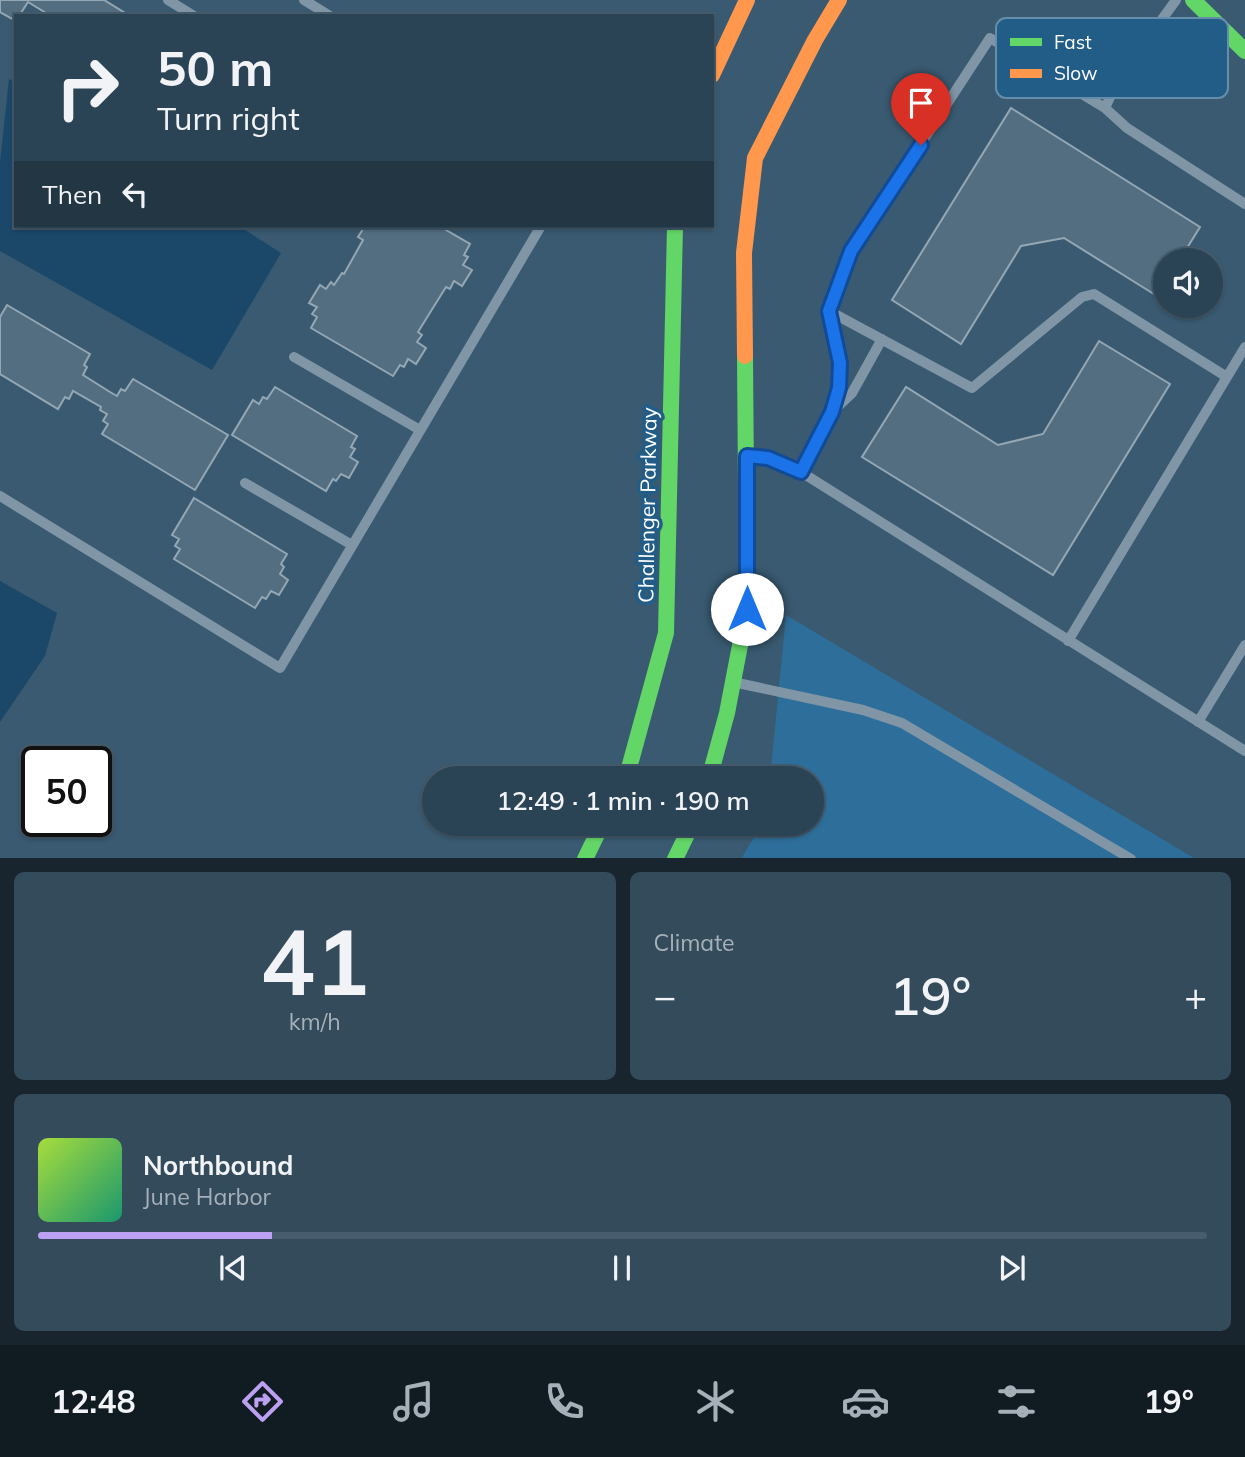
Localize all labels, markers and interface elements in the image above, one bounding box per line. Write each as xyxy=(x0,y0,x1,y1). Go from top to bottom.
legend xyxy=(996,18,1228,98)
text: Fast xyxy=(1054,30,1092,54)
text: 50 m xyxy=(157,37,273,98)
icon: right xyxy=(42,42,133,133)
text: Slow xyxy=(1054,61,1098,85)
pin xyxy=(891,73,951,145)
icon: arrive xyxy=(902,84,940,122)
text: Turn right xyxy=(157,98,300,138)
icon: left xyxy=(116,175,154,213)
text: Then xyxy=(42,178,102,211)
map controls xyxy=(1153,248,1223,318)
button: sound xyxy=(1153,248,1223,318)
street label: Challenger Parkway xyxy=(632,407,662,603)
position arrow xyxy=(710,572,784,646)
speed limit sign: 50 xyxy=(21,746,112,837)
text: 12:49 · 1 min · 190 m xyxy=(496,784,750,817)
text: 41 xyxy=(260,904,369,1018)
text: Climate xyxy=(654,928,735,957)
text: 19° xyxy=(889,963,971,1028)
text: − xyxy=(654,972,676,1020)
text: + xyxy=(1184,972,1207,1020)
text: km/h xyxy=(289,1007,341,1036)
text: Northbound xyxy=(143,1149,293,1182)
text: June Harbor xyxy=(143,1182,271,1211)
icon: previous xyxy=(214,1249,252,1287)
icon: pause xyxy=(603,1249,641,1287)
icon: next xyxy=(993,1249,1031,1287)
icon: directions xyxy=(238,1377,287,1426)
icon: music xyxy=(389,1377,438,1426)
icon: phone xyxy=(540,1377,589,1426)
icon: climate xyxy=(691,1377,740,1426)
icon: car xyxy=(841,1377,890,1426)
icon: filters xyxy=(992,1377,1041,1426)
text: 12:48 xyxy=(51,1381,136,1421)
text: 19° xyxy=(1143,1381,1194,1421)

